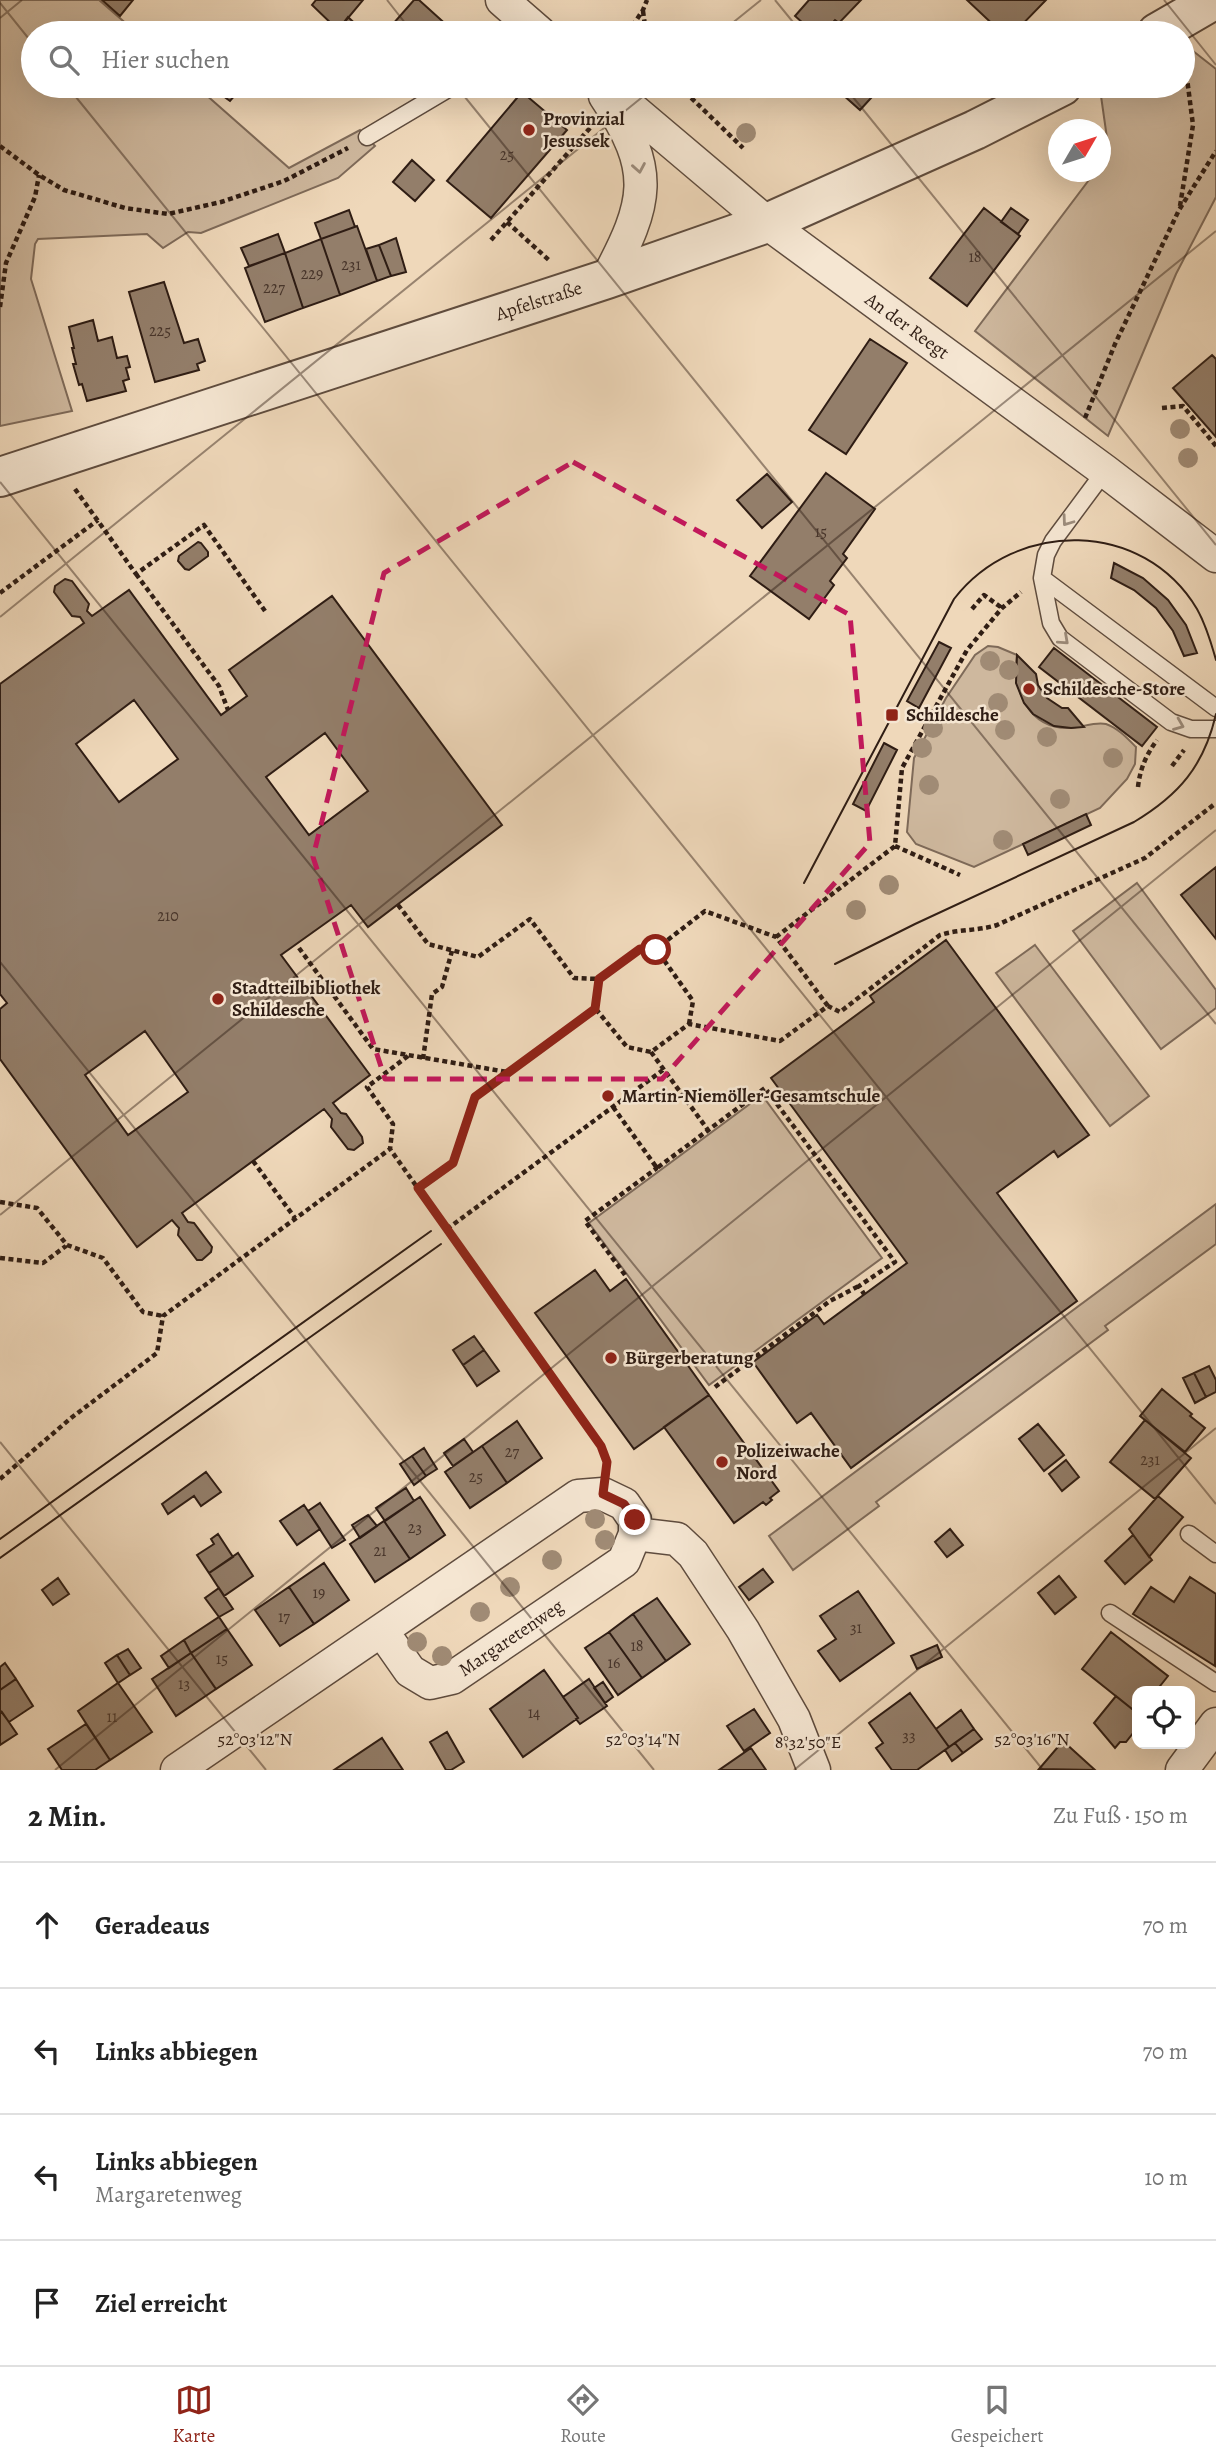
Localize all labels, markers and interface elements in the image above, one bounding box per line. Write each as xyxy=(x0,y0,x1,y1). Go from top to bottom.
search box xyxy=(21,21,1195,98)
icon: search xyxy=(45,41,83,79)
text: Hier suchen xyxy=(101,42,230,77)
place label: Provinzial Jesussek xyxy=(543,106,625,154)
north arrow xyxy=(1048,119,1111,182)
marker: Provinzial Jesussek xyxy=(521,122,537,138)
house number: 25 xyxy=(500,144,514,166)
one-way arrow xyxy=(631,162,646,174)
house number: 18 xyxy=(968,246,982,268)
house number: 231 xyxy=(341,254,361,276)
house number: 229 xyxy=(301,263,323,285)
street label: Apfelstraße xyxy=(492,275,586,327)
house number: 227 xyxy=(263,277,285,299)
street label: An der Reegt xyxy=(859,286,954,365)
house number: 225 xyxy=(149,320,171,342)
one-way arrow xyxy=(1063,513,1075,526)
house number: 15 xyxy=(815,521,827,543)
one-way arrow xyxy=(1056,632,1069,644)
place label: Schildesche-Store xyxy=(1043,676,1186,702)
marker: Schildesche-Store xyxy=(1021,681,1037,697)
place label: Schildesche xyxy=(906,702,999,728)
marker: Schildesche xyxy=(884,707,900,723)
one-way arrow xyxy=(1173,716,1185,730)
house number: 210 xyxy=(157,905,179,927)
route start xyxy=(640,934,671,965)
place label: Stadtteilbibliothek Schildesche xyxy=(232,975,381,1023)
marker: Stadtteilbibliothek Schildesche xyxy=(210,991,226,1007)
place label: Martin-Niemöller-Gesamtschule xyxy=(622,1083,881,1109)
marker: Martin-Niemöller-Gesamtschule xyxy=(600,1088,616,1104)
place label: Bürgerberatung xyxy=(625,1345,754,1371)
marker: Bürgerberatung xyxy=(603,1350,619,1366)
place label: Polizeiwache Nord xyxy=(736,1438,840,1486)
house number: 27 xyxy=(505,1441,519,1463)
house number: 231 xyxy=(1140,1449,1160,1471)
marker: Polizeiwache Nord xyxy=(714,1454,730,1470)
house number: 25 xyxy=(469,1466,483,1488)
route end xyxy=(619,1504,650,1535)
house number: 23 xyxy=(408,1517,422,1539)
house number: 21 xyxy=(373,1540,387,1562)
house number: 19 xyxy=(313,1582,325,1604)
street label: Margaretenweg xyxy=(453,1593,569,1683)
house number: 17 xyxy=(278,1606,290,1628)
house number: 31 xyxy=(850,1617,863,1639)
house number: 18 xyxy=(630,1635,644,1657)
house number: 15 xyxy=(216,1648,228,1670)
house number: 16 xyxy=(608,1652,620,1674)
house number: 13 xyxy=(178,1673,190,1695)
map controls xyxy=(1132,1686,1195,1749)
button: locate xyxy=(1132,1686,1195,1749)
house number: 14 xyxy=(528,1702,540,1724)
house number: 11 xyxy=(107,1706,118,1728)
house number: 33 xyxy=(902,1725,916,1747)
text: 52°03'12"N xyxy=(218,1727,293,1751)
text: 52°03'14"N xyxy=(606,1727,680,1751)
text: 52°03'16"N xyxy=(995,1727,1069,1751)
text: 8°32'50"E xyxy=(775,1730,841,1754)
text: 2 Min. xyxy=(28,1796,107,1836)
text: Zu Fuß · 150 m xyxy=(1053,1800,1188,1831)
icon: ahead xyxy=(28,1906,66,1944)
text: Geradeaus xyxy=(95,1908,210,1943)
text: 70 m xyxy=(1142,1910,1188,1941)
icon: left xyxy=(28,2032,66,2070)
text: Links abbiegen xyxy=(95,2034,258,2069)
text: 70 m xyxy=(1142,2036,1188,2067)
text: Links abbiegen xyxy=(95,2144,258,2179)
icon: left xyxy=(28,2158,66,2196)
text: 10 m xyxy=(1144,2162,1188,2193)
text: Margaretenweg xyxy=(95,2179,242,2210)
icon: arrive xyxy=(28,2284,66,2322)
text: Ziel erreicht xyxy=(95,2286,228,2321)
tab: Karte xyxy=(173,2381,215,2449)
tab: Route xyxy=(560,2381,606,2449)
tab: Gespeichert xyxy=(951,2381,1043,2449)

